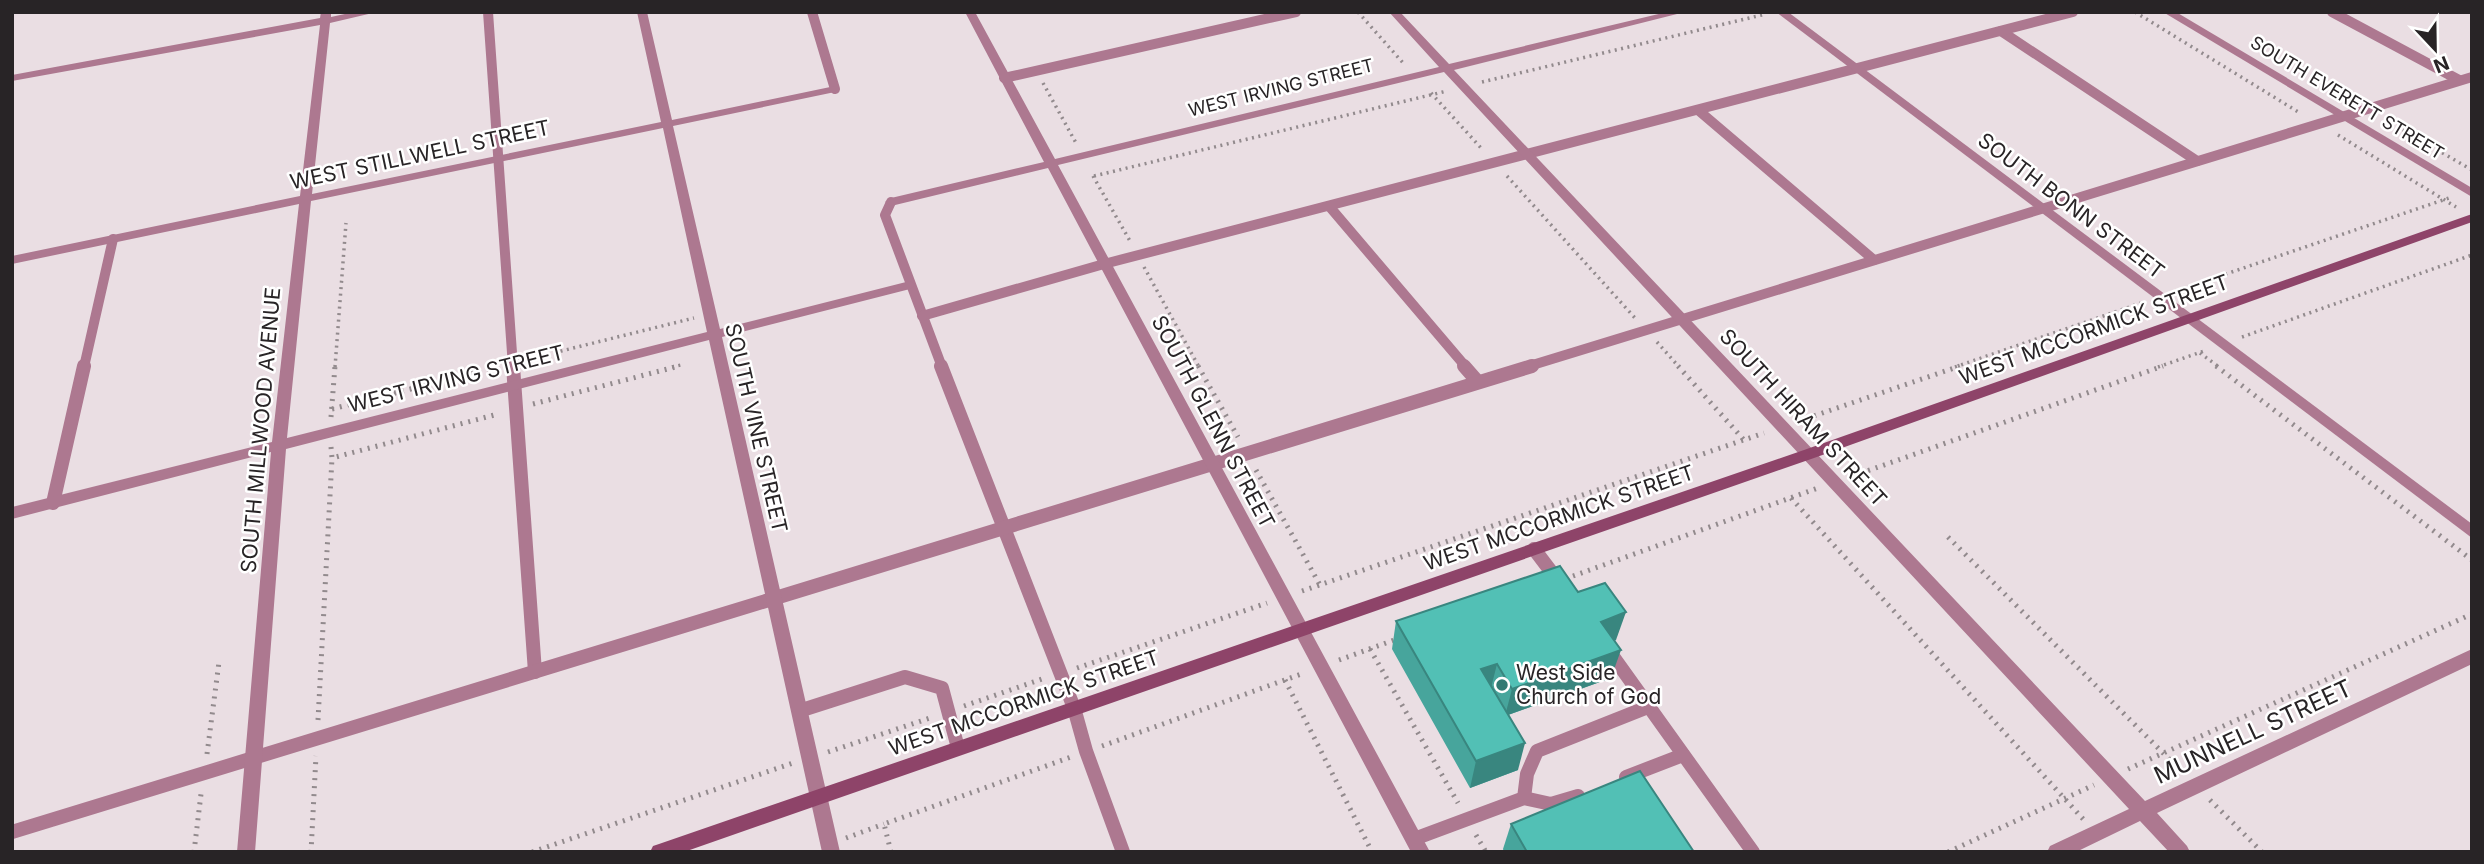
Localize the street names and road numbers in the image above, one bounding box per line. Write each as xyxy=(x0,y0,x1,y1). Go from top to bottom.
street label: SOUTH EVERETT STREET xyxy=(2247,32,2448,164)
street label: WEST IRVING STREET xyxy=(1186,54,1376,121)
street label: WEST STILLWELL STREET xyxy=(288,115,552,194)
street label: SOUTH BONN STREET xyxy=(1973,127,2169,284)
street label: WEST MCCORMICK STREET xyxy=(1956,269,2232,390)
street label: SOUTH MILLWOOD AVENUE xyxy=(236,286,285,574)
street label: SOUTH GLENN STREET xyxy=(1147,311,1280,532)
street label: SOUTH VINE STREET xyxy=(720,321,793,535)
street label: SOUTH HIRAM STREET xyxy=(1715,324,1892,512)
street label: WEST IRVING STREET xyxy=(345,340,567,417)
street label: WEST MCCORMICK STREET xyxy=(1420,459,1698,576)
street label: WEST MCCORMICK STREET xyxy=(885,644,1163,761)
street label: MUNNELL STREET xyxy=(2149,673,2356,790)

